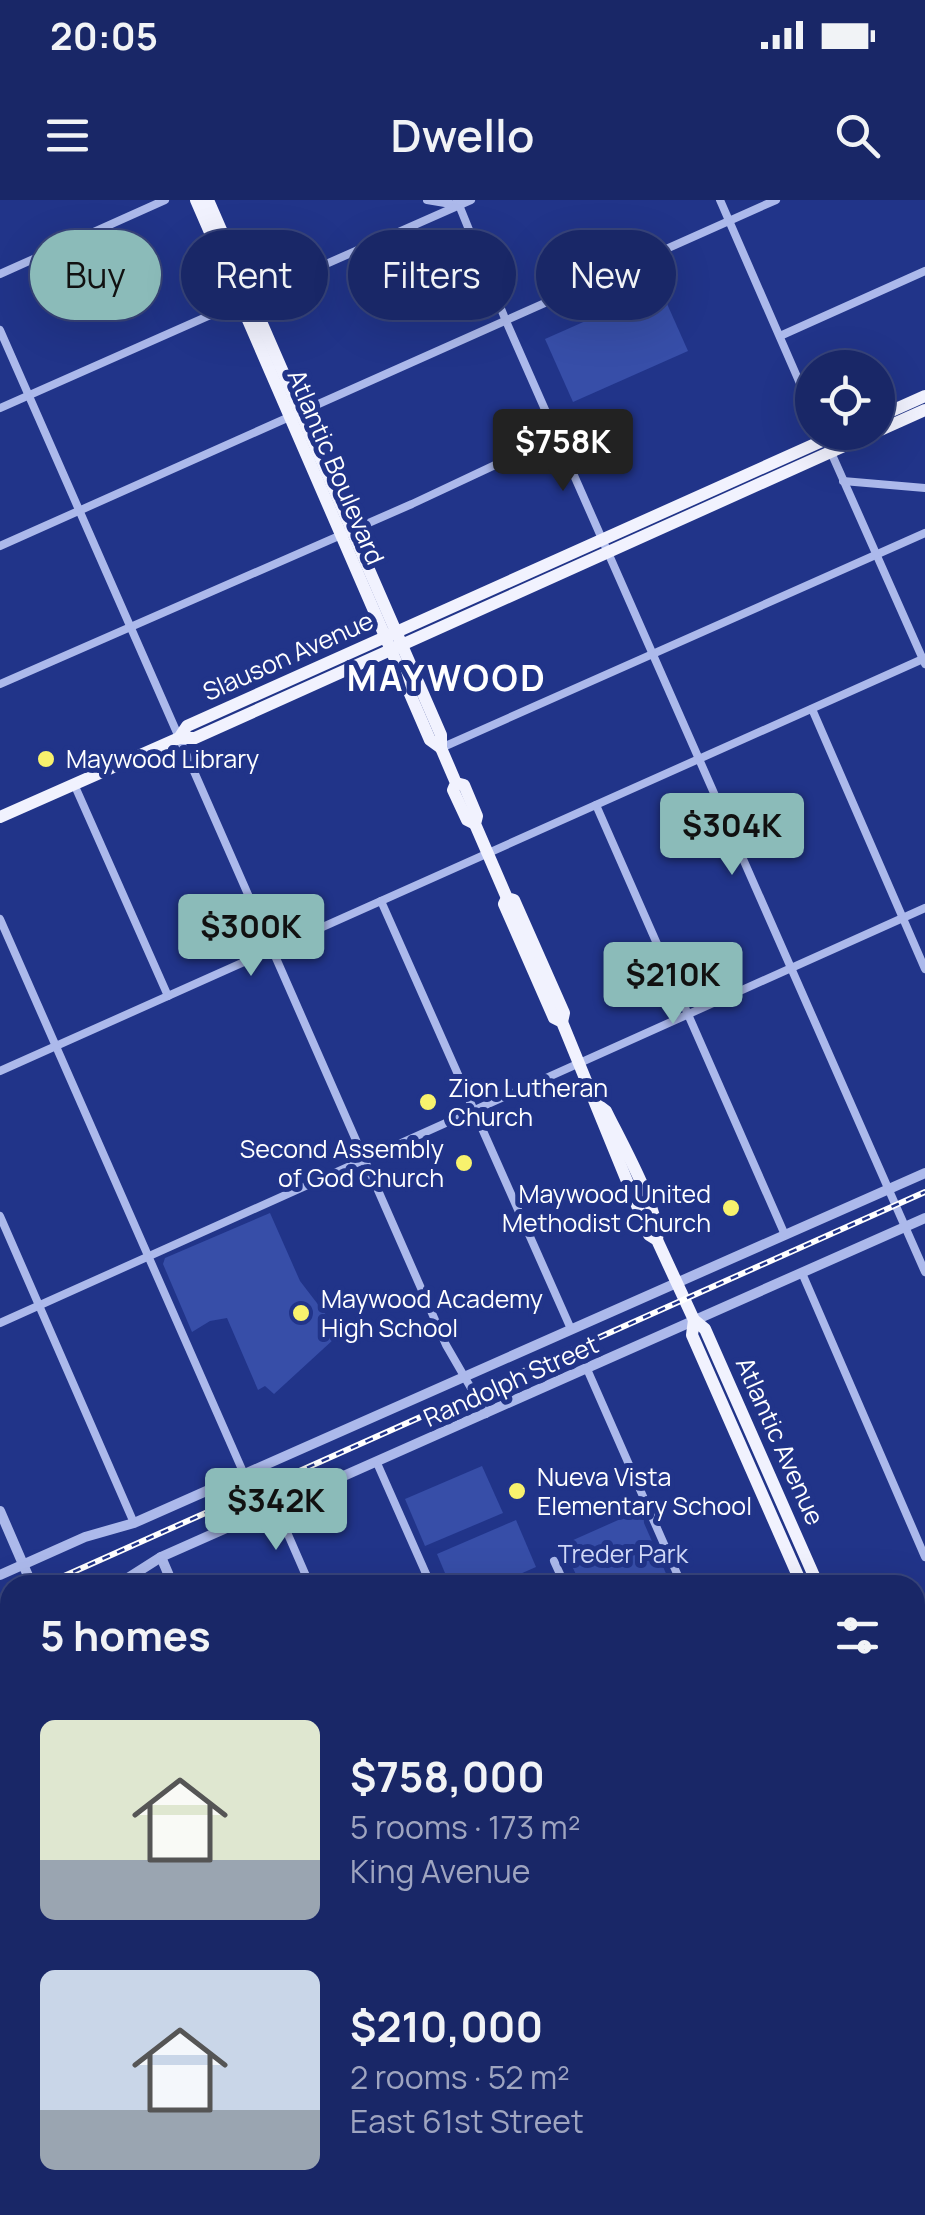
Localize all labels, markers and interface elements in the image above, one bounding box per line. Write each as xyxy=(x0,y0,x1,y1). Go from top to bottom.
text: 20:05 xyxy=(50,9,158,61)
text: Dwello xyxy=(391,104,534,166)
icon: menu xyxy=(40,108,95,163)
icon: search xyxy=(830,108,885,163)
chip: Buy xyxy=(30,230,161,320)
chip: Rent xyxy=(181,230,328,320)
chip: Filters xyxy=(348,230,516,320)
chip: New xyxy=(536,230,676,320)
map controls xyxy=(795,350,895,450)
button: locate xyxy=(795,350,895,450)
street label: Atlantic Boulevard xyxy=(280,364,393,570)
pin: $758K xyxy=(493,409,633,494)
text: $758K xyxy=(515,419,611,463)
street label: Slauson Avenue xyxy=(197,602,379,709)
district label: MAYWOOD xyxy=(347,654,547,702)
place label: Maywood Library xyxy=(66,741,259,776)
marker: Maywood Library xyxy=(35,748,57,770)
pin: $304K xyxy=(662,793,802,878)
text: $304K xyxy=(682,803,782,847)
pin: $300K xyxy=(181,894,321,979)
text: $300K xyxy=(200,904,302,948)
pin: $210K xyxy=(603,942,743,1027)
text: $210K xyxy=(626,952,720,996)
place label: Zion Lutheran Church xyxy=(448,1070,608,1134)
marker: Zion Lutheran Church xyxy=(417,1091,439,1113)
place label: Second Assembly of God Church xyxy=(240,1131,444,1195)
marker: Second Assembly of God Church xyxy=(453,1152,475,1174)
place label: Maywood United Methodist Church xyxy=(502,1176,711,1240)
marker: Maywood United Methodist Church xyxy=(720,1197,742,1219)
place label: Maywood Academy High School xyxy=(321,1281,543,1345)
marker: Maywood Academy High School xyxy=(290,1302,312,1324)
street label: Randolph Street xyxy=(418,1326,604,1435)
street label: Atlantic Avenue xyxy=(728,1351,833,1530)
place label: Nueva Vista Elementary School xyxy=(537,1459,752,1523)
pin: $342K xyxy=(206,1468,346,1553)
text: $342K xyxy=(227,1478,325,1522)
marker: Nueva Vista Elementary School xyxy=(506,1480,528,1502)
park label: Treder Park xyxy=(558,1536,689,1571)
text: 5 homes xyxy=(40,1606,211,1664)
icon: filters xyxy=(830,1608,885,1663)
text: $758,000 xyxy=(350,1747,545,1805)
icon: home xyxy=(120,1760,240,1880)
text: 5 rooms · 173 m² xyxy=(350,1805,581,1849)
text: King Avenue xyxy=(350,1849,530,1893)
text: $210,000 xyxy=(350,1997,543,2055)
icon: home xyxy=(120,2010,240,2130)
text: 2 rooms · 52 m² xyxy=(350,2055,570,2099)
text: East 61st Street xyxy=(350,2099,584,2143)

